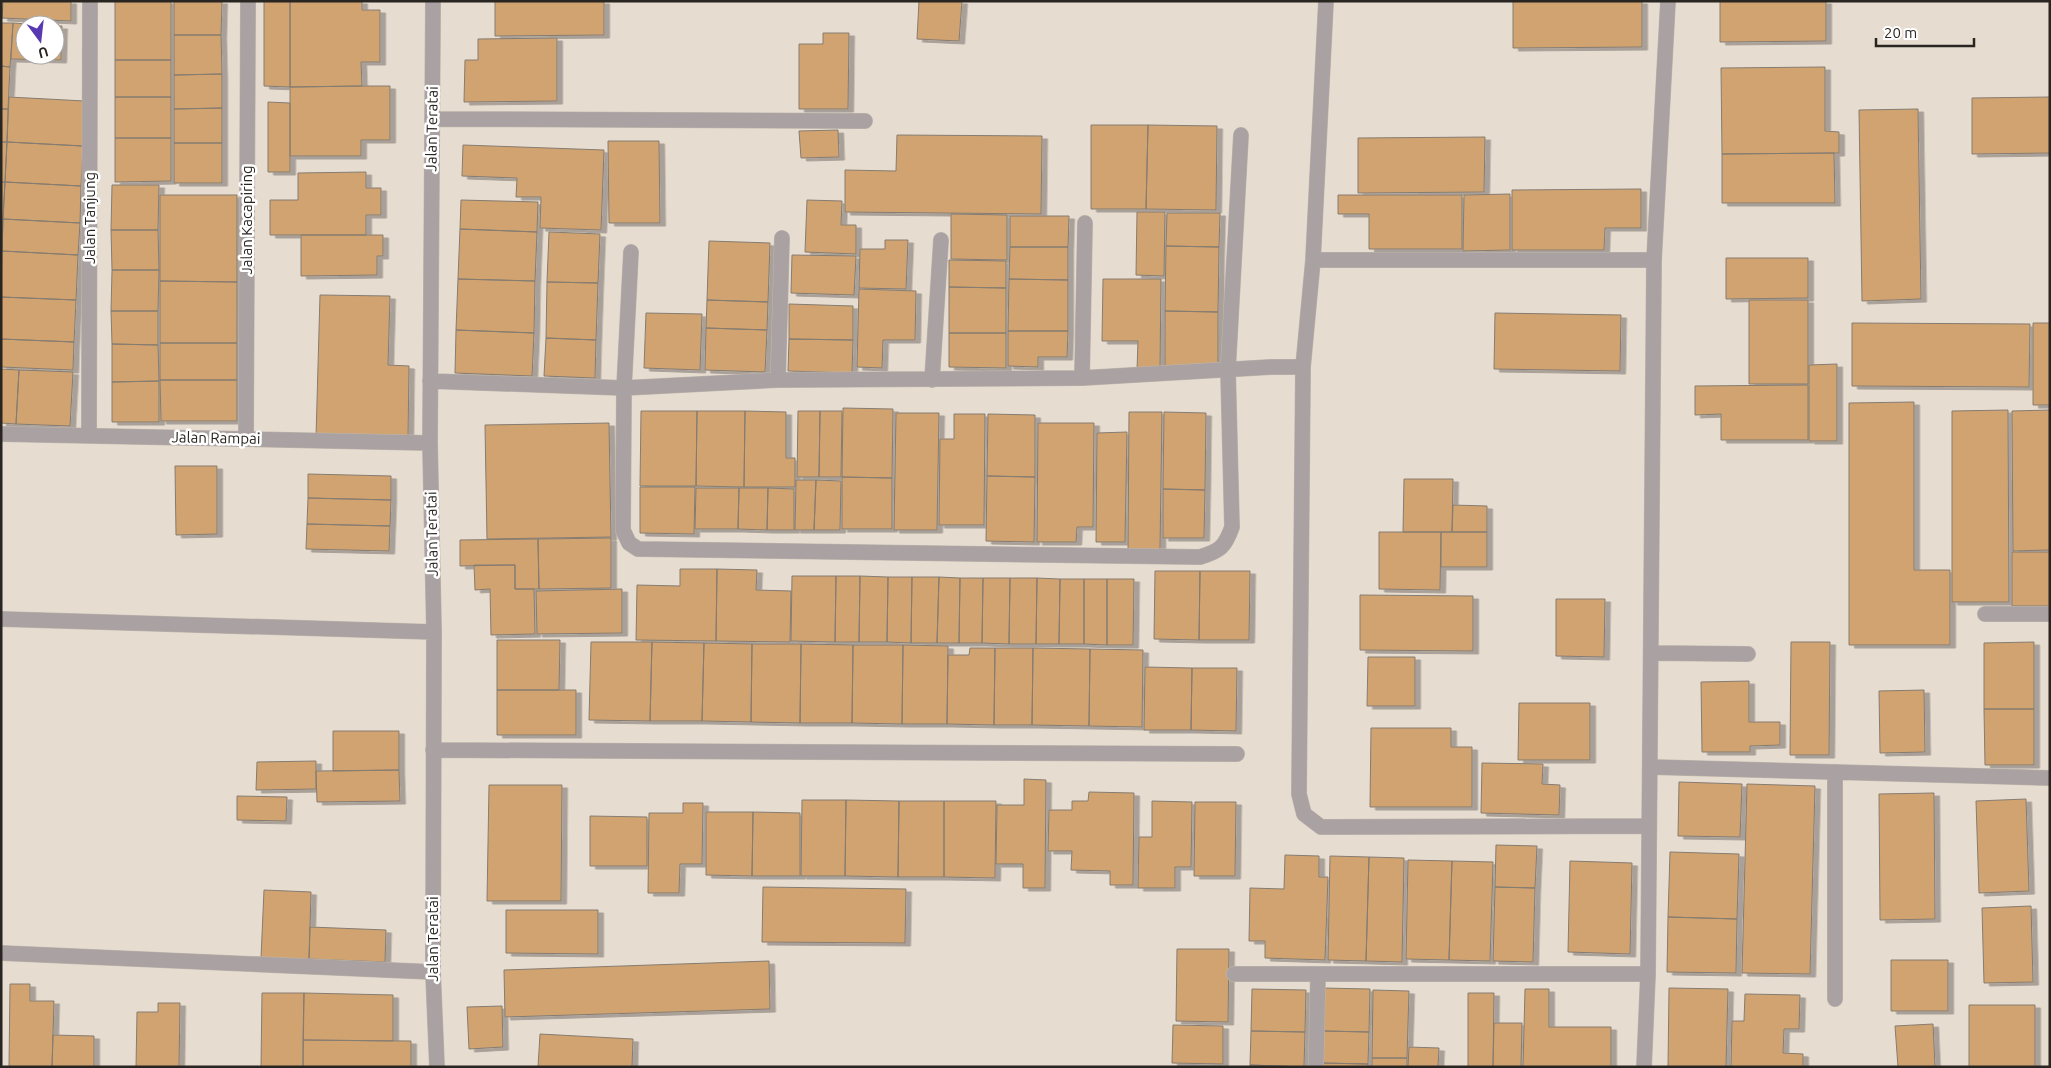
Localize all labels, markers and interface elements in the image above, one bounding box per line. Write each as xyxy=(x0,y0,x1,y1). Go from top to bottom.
north arrow xyxy=(15,15,65,65)
scale bar xyxy=(1876,15,1974,47)
text: 20 m xyxy=(1884,24,1917,41)
text: U xyxy=(37,44,50,62)
street label: Jalan Teratai xyxy=(422,86,441,172)
street label: Jalan Kacapiring xyxy=(238,165,255,275)
street label: Jalan Tanjung xyxy=(81,172,98,264)
street label: Jalan Rampai xyxy=(171,428,261,447)
street label: Jalan Teratai xyxy=(422,491,441,577)
street label: Jalan Teratai xyxy=(424,896,441,982)

